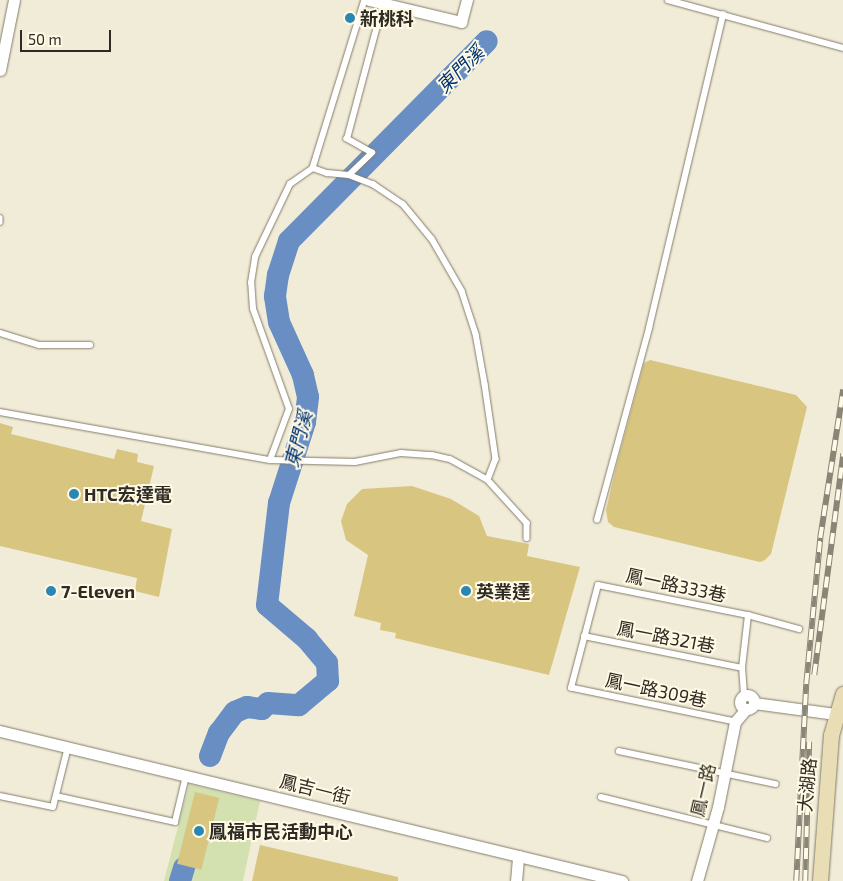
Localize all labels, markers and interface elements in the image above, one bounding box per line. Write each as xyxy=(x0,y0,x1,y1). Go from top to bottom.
place label: 新桃科 xyxy=(360,7,414,29)
marker: 新桃科 xyxy=(344,12,356,24)
scale bar xyxy=(22,20,114,52)
text: 50 m xyxy=(28,30,62,48)
water label: 東門溪 xyxy=(432,41,488,97)
water label: 東門溪 xyxy=(280,409,316,469)
place label: HTC宏達電 xyxy=(84,483,172,505)
marker: HTC宏達電 xyxy=(68,488,80,500)
street label: 鳳一路333巷 xyxy=(624,564,728,606)
place label: 7-Eleven xyxy=(61,580,135,602)
place label: 英業達 xyxy=(476,580,530,602)
marker: 7-Eleven xyxy=(45,585,57,597)
marker: 英業達 xyxy=(460,585,472,597)
street label: 鳳一路321巷 xyxy=(615,617,717,657)
street label: 鳳一路309巷 xyxy=(603,669,709,711)
street label: 大湖路 xyxy=(794,757,820,813)
street label: 鳳一路 xyxy=(686,761,720,819)
street label: 鳳吉一街 xyxy=(277,770,353,808)
place label: 鳳福市民活動中心 xyxy=(209,820,353,842)
marker: 鳳福市民活動中心 xyxy=(193,825,205,837)

